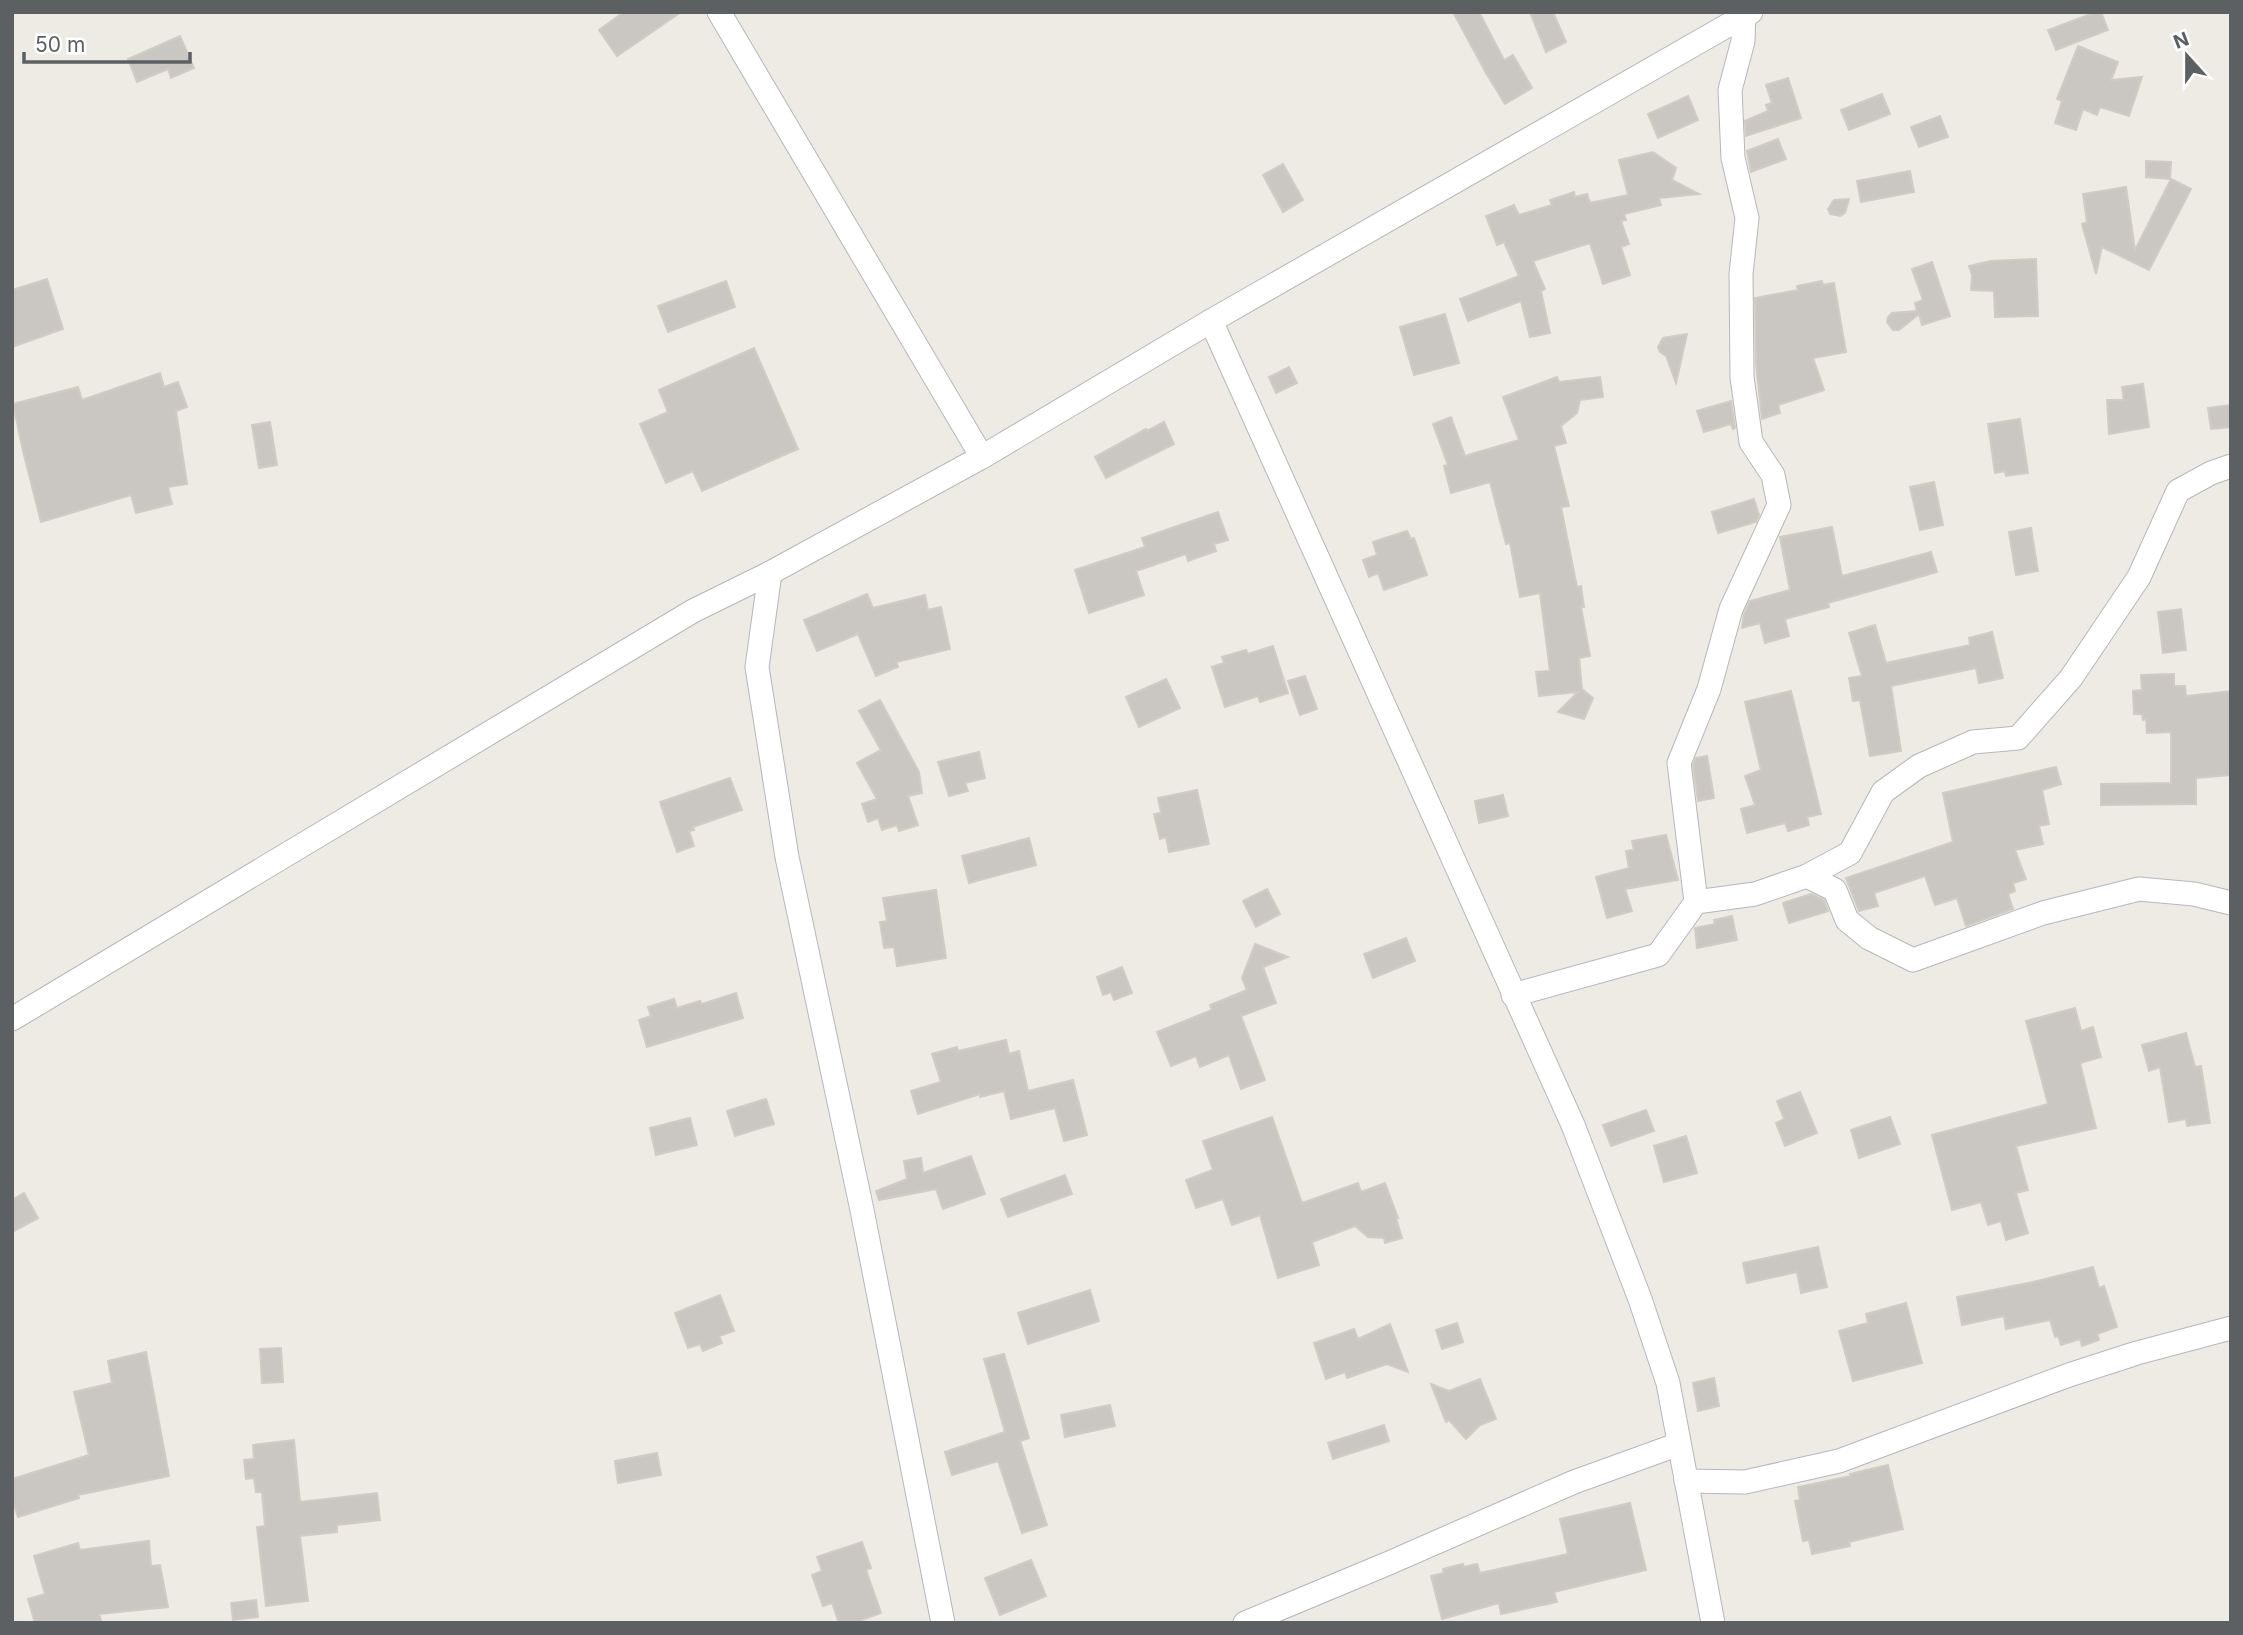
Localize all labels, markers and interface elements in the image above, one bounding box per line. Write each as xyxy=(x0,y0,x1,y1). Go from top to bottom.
scale bar xyxy=(24,21,191,65)
north arrow xyxy=(2152,21,2222,91)
text: N xyxy=(2170,27,2192,54)
text: 50 m xyxy=(35,32,85,57)

